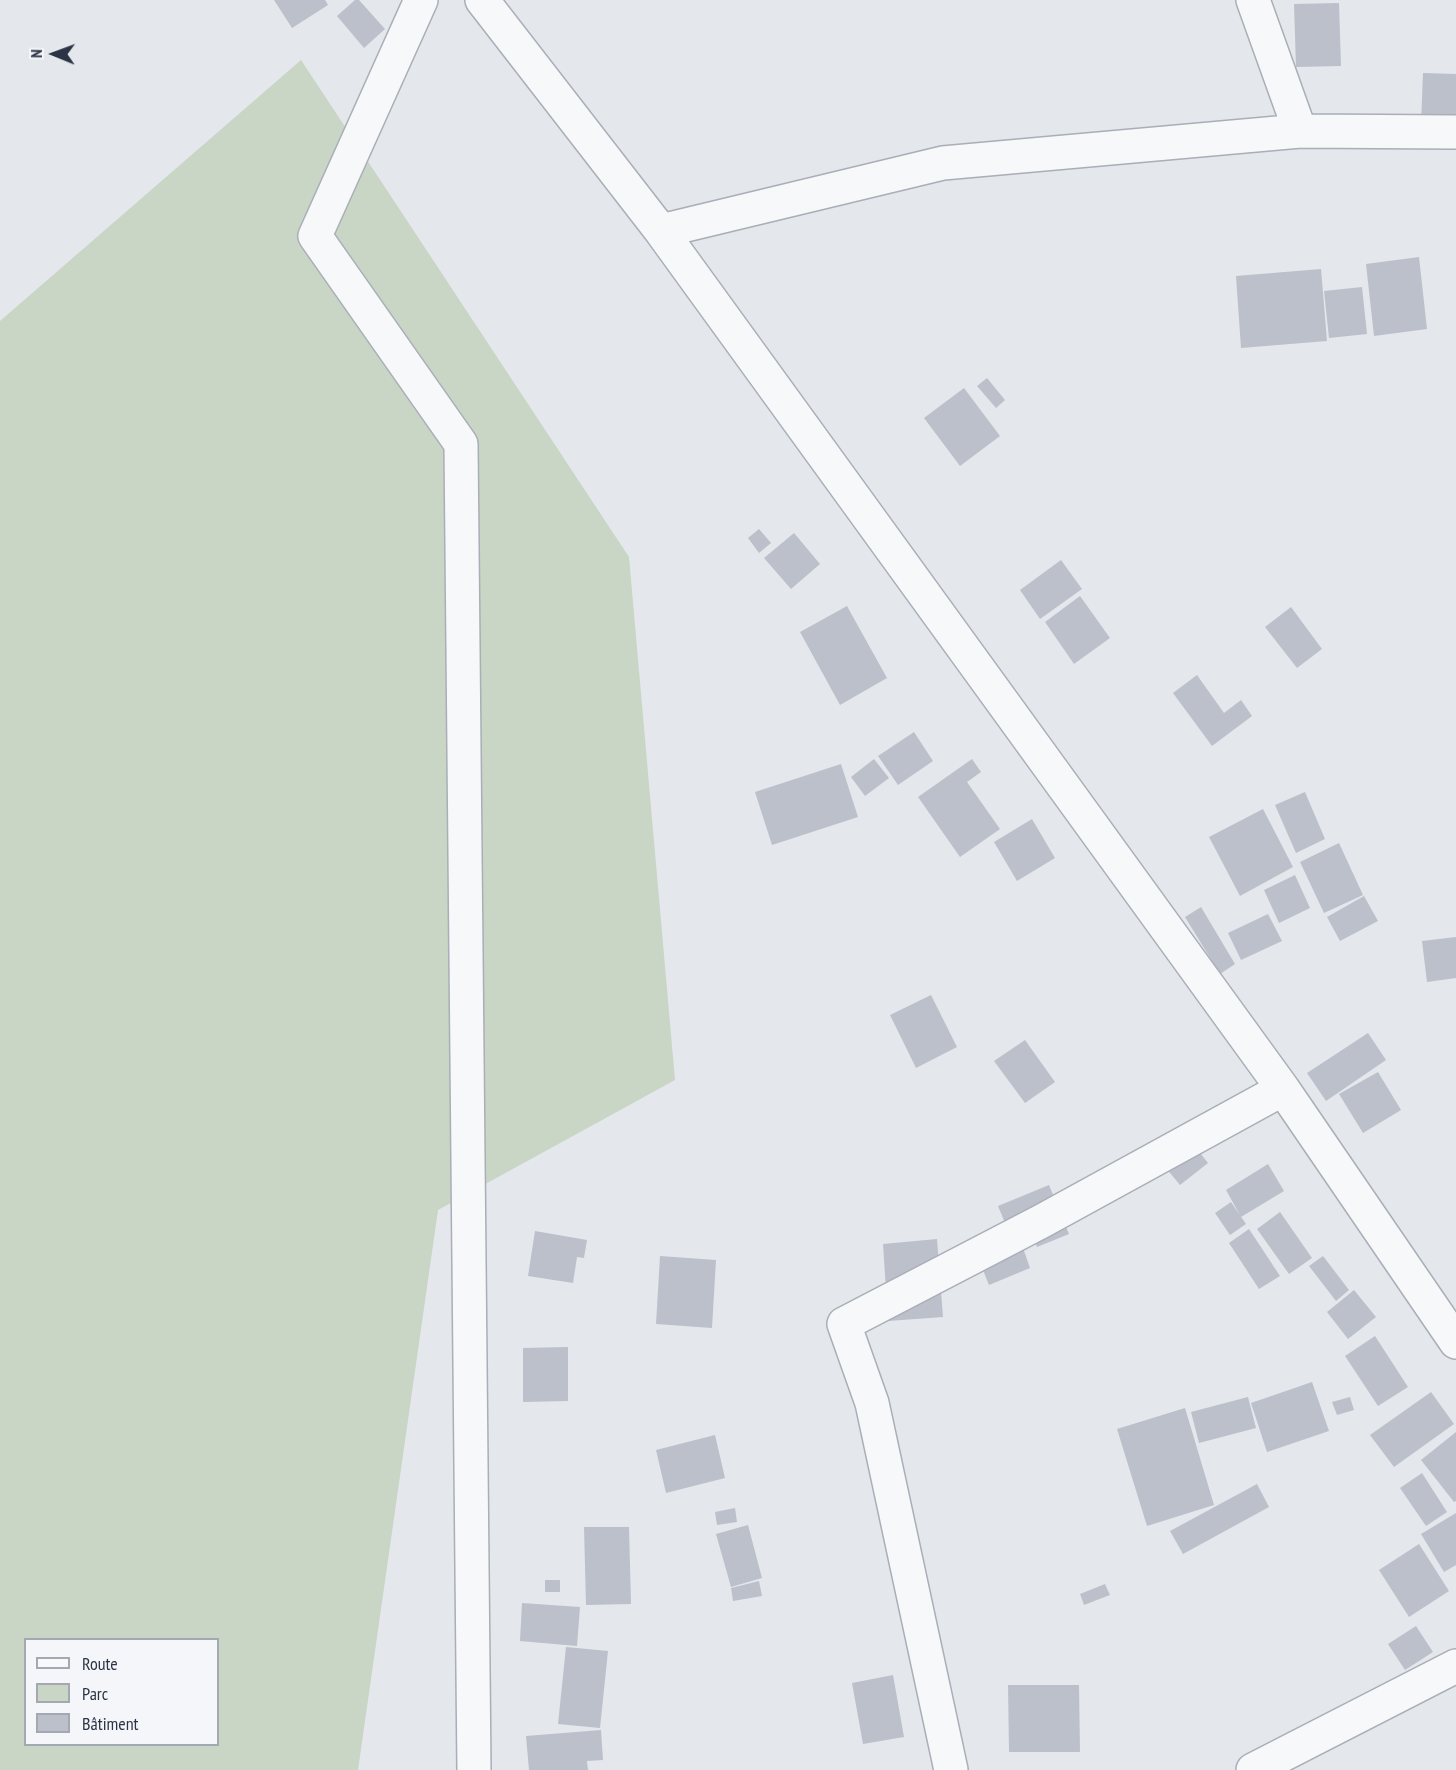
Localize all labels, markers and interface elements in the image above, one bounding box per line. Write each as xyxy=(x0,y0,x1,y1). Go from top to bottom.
north arrow xyxy=(24,24,84,84)
text: N xyxy=(26,49,46,58)
legend xyxy=(24,1638,219,1746)
text: Route xyxy=(82,1652,118,1675)
text: Parc xyxy=(82,1682,108,1705)
text: Bâtiment xyxy=(82,1712,139,1735)

